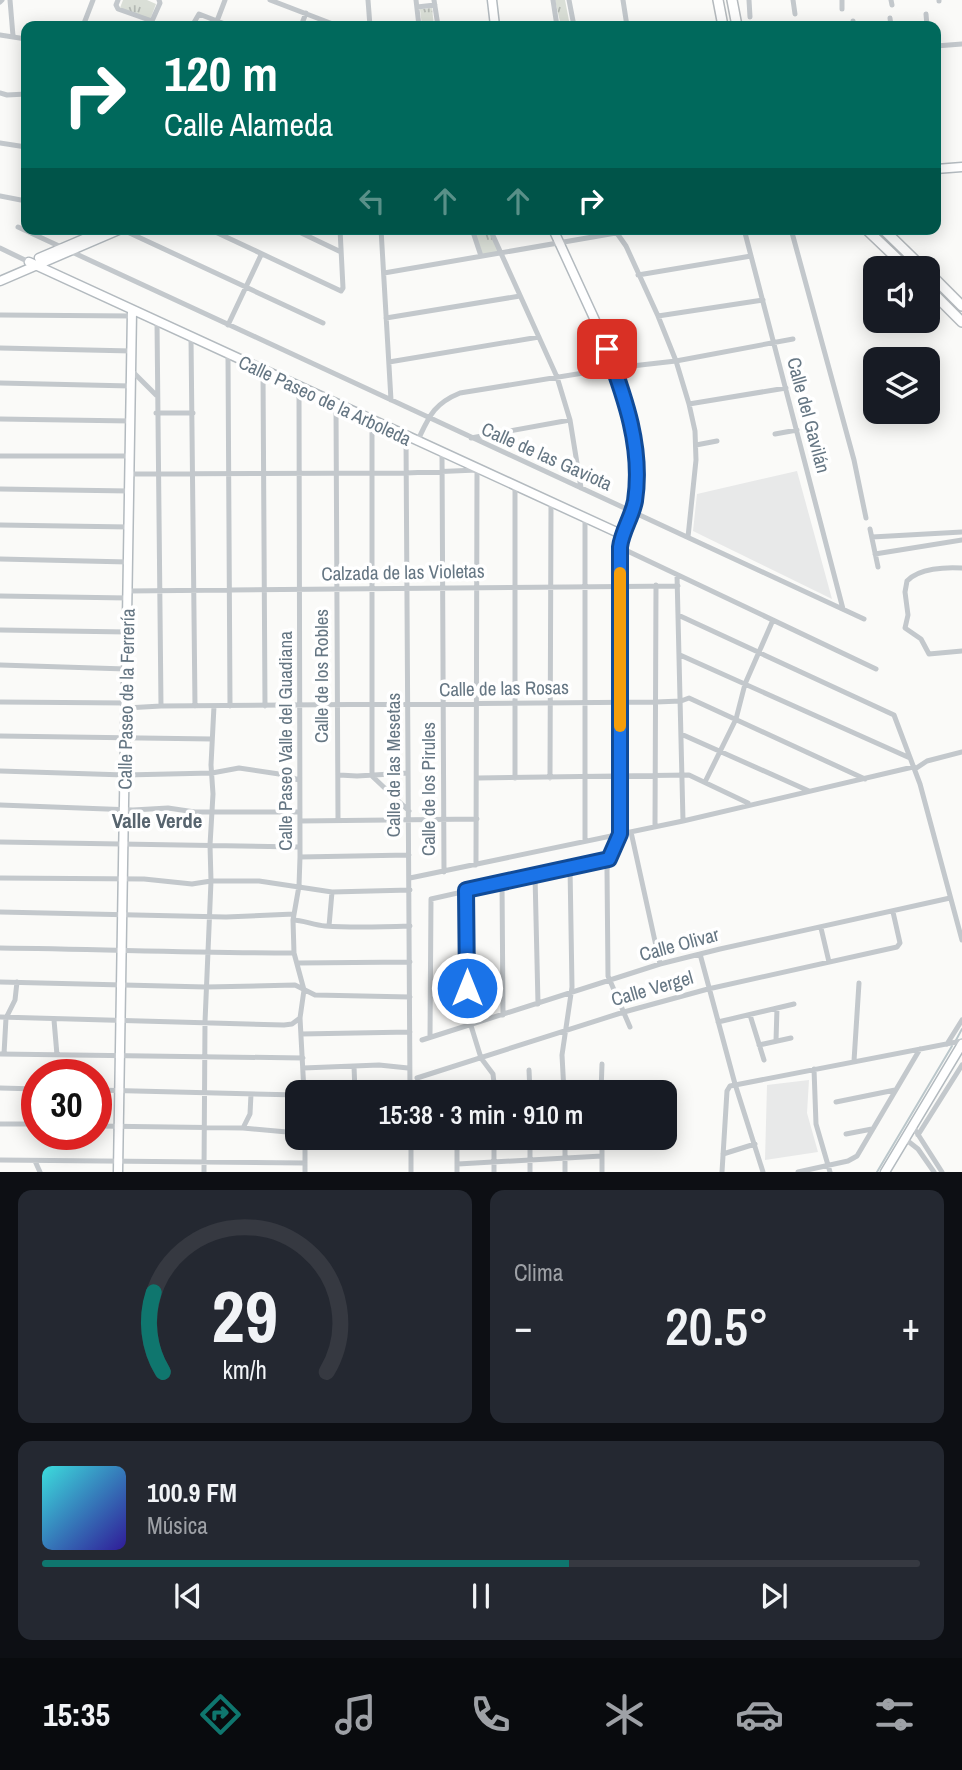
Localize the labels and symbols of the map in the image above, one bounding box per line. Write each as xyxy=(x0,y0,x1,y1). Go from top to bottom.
pin xyxy=(577,319,637,379)
street label: Calle Paseo de la Arboleda xyxy=(234,349,416,452)
street label: Calle del Gavilán xyxy=(781,354,837,476)
street label: Calle de las Gaviota xyxy=(478,416,617,497)
street label: Calzada de las Violetas xyxy=(321,558,485,586)
street label: Calle Paseo de la Ferrería xyxy=(111,608,141,790)
street label: Calle de los Robles xyxy=(308,609,334,743)
street label: Calle Paseo Valle del Guadiana xyxy=(272,631,298,851)
street label: Calle de las Rosas xyxy=(439,674,569,702)
street label: Calle de las Mesetas xyxy=(380,692,406,837)
street label: Calle de los Pirules xyxy=(415,722,441,856)
district label: Valle Verde xyxy=(112,806,202,835)
street label: Calle Olivar xyxy=(636,921,722,967)
position arrow xyxy=(430,951,504,1025)
street label: Calle Vergel xyxy=(608,964,696,1012)
speed limit sign: 30 xyxy=(21,1059,112,1150)

